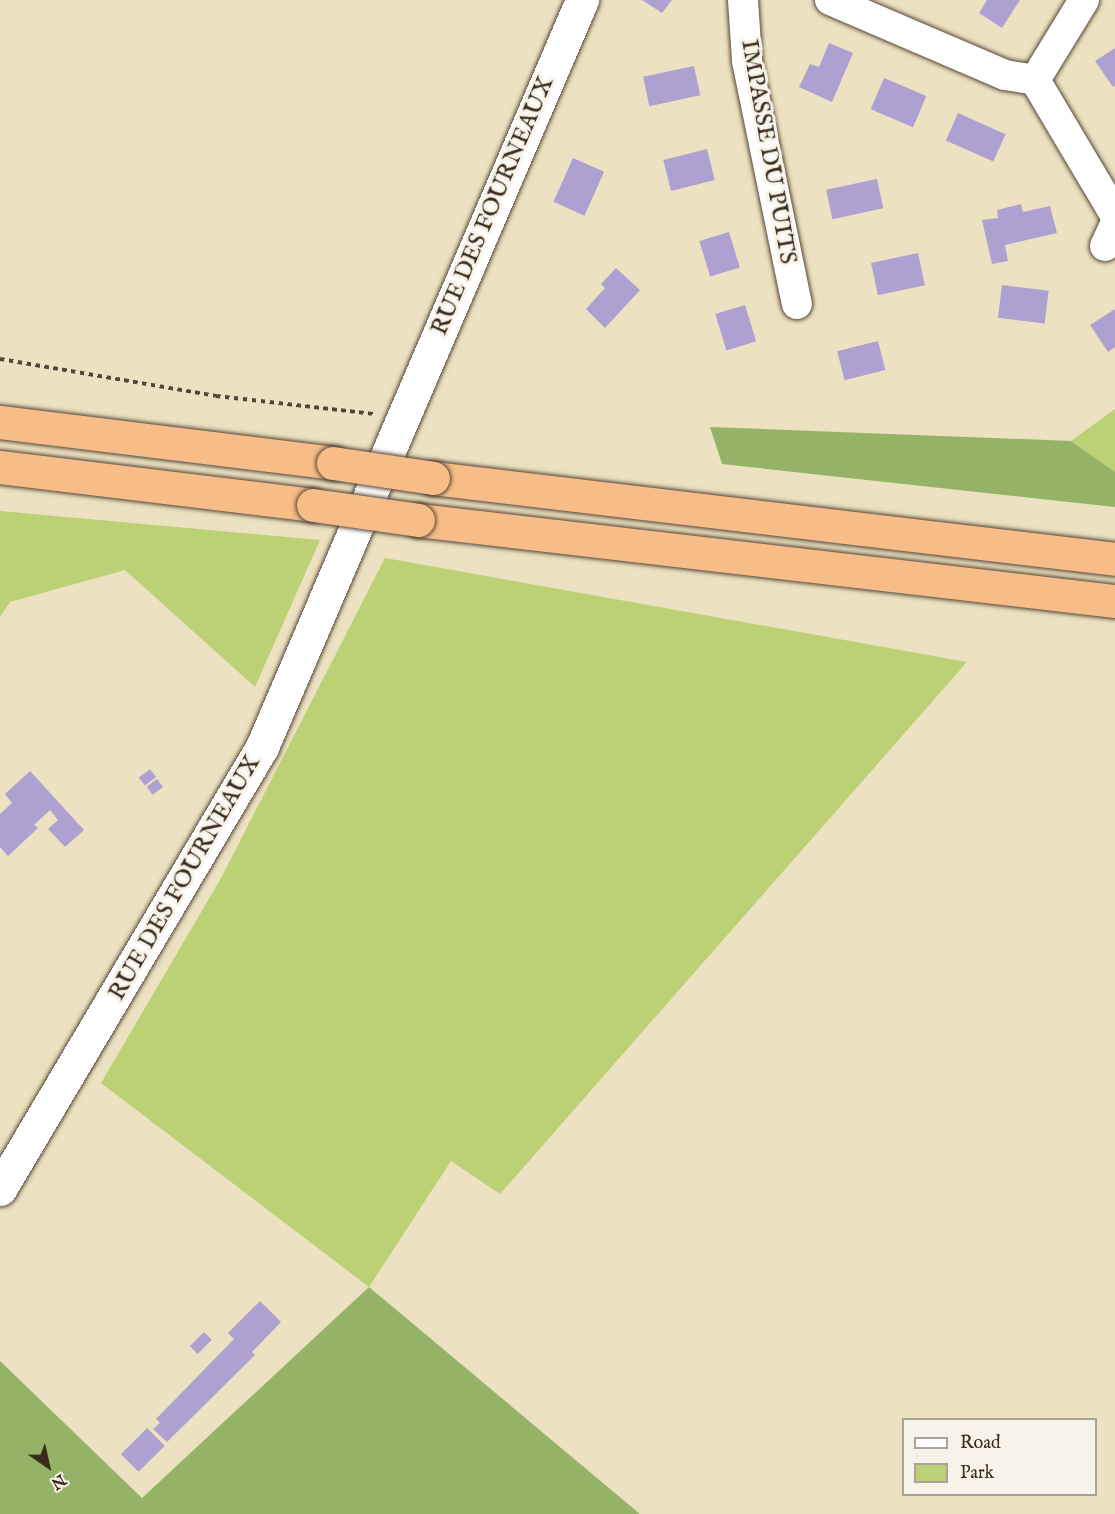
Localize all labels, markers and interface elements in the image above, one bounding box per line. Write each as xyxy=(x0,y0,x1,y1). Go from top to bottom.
street label: IMPASSE DU PUITS xyxy=(734,37,802,267)
street label: RUE DES FOURNEAUX xyxy=(425,72,561,340)
street label: RUE DES FOURNEAUX xyxy=(103,750,267,1006)
legend xyxy=(902,1418,1097,1496)
text: Road xyxy=(960,1432,1001,1455)
north arrow xyxy=(18,1436,78,1496)
text: Park xyxy=(960,1462,994,1485)
text: N xyxy=(47,1469,69,1493)

